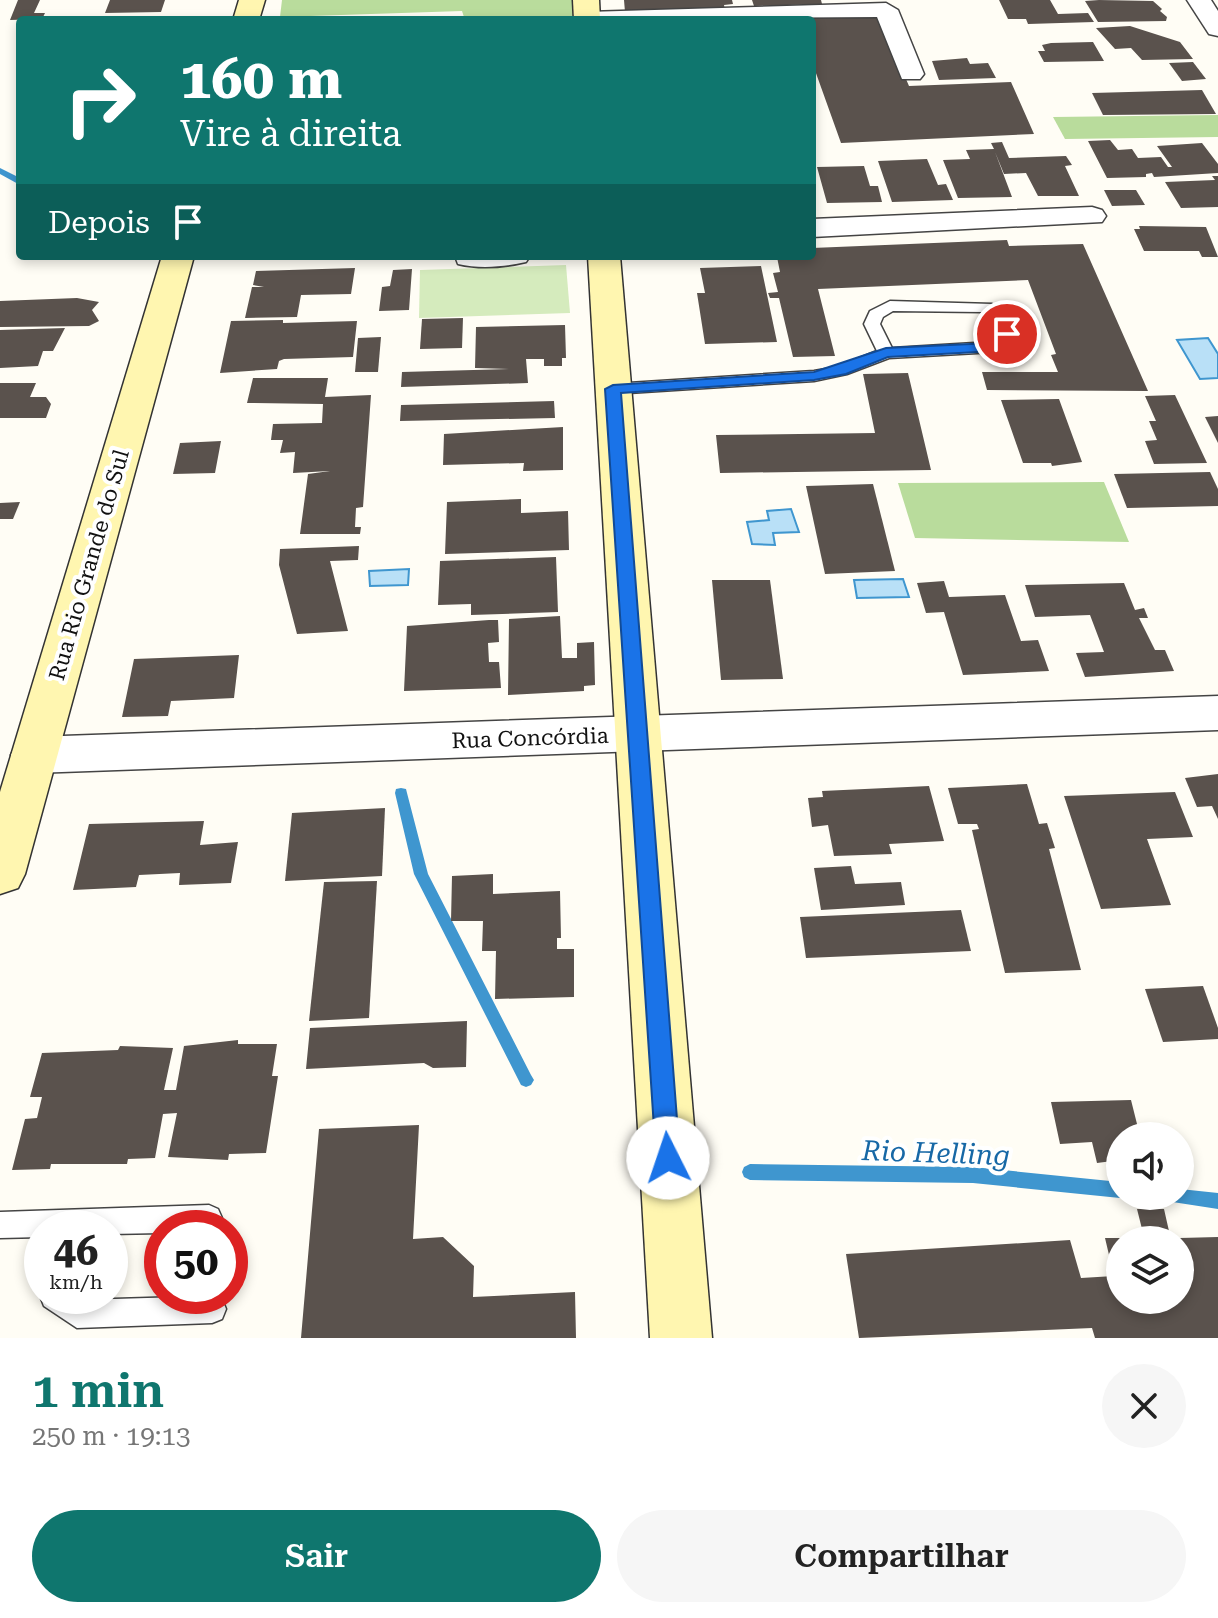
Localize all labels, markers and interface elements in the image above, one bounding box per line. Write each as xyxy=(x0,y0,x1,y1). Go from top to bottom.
text: 160 m xyxy=(180,46,342,112)
icon: right xyxy=(48,48,152,152)
text: Vire à direita xyxy=(180,113,402,155)
icon: arrive xyxy=(166,200,210,244)
text: Depois xyxy=(48,205,150,240)
pin xyxy=(973,300,1041,368)
icon: arrive xyxy=(985,312,1029,356)
street label: Rua Rio Grande do Sul xyxy=(44,447,134,683)
street label: Rua Concórdia xyxy=(451,723,609,753)
position arrow xyxy=(626,1116,710,1200)
map controls xyxy=(1106,1122,1194,1314)
button: sound xyxy=(1106,1122,1194,1210)
water label: Rio Helling xyxy=(860,1134,1011,1172)
speed limit sign: 50 xyxy=(144,1210,248,1314)
button: layers xyxy=(1106,1226,1194,1314)
text: 46 xyxy=(54,1228,98,1275)
text: km/h xyxy=(49,1270,103,1294)
text: 1 min xyxy=(32,1363,164,1419)
button: close xyxy=(1102,1364,1186,1448)
text: 250 m · 19:13 xyxy=(32,1421,191,1451)
button: Sair xyxy=(32,1510,601,1602)
button: Compartilhar xyxy=(617,1510,1186,1602)

